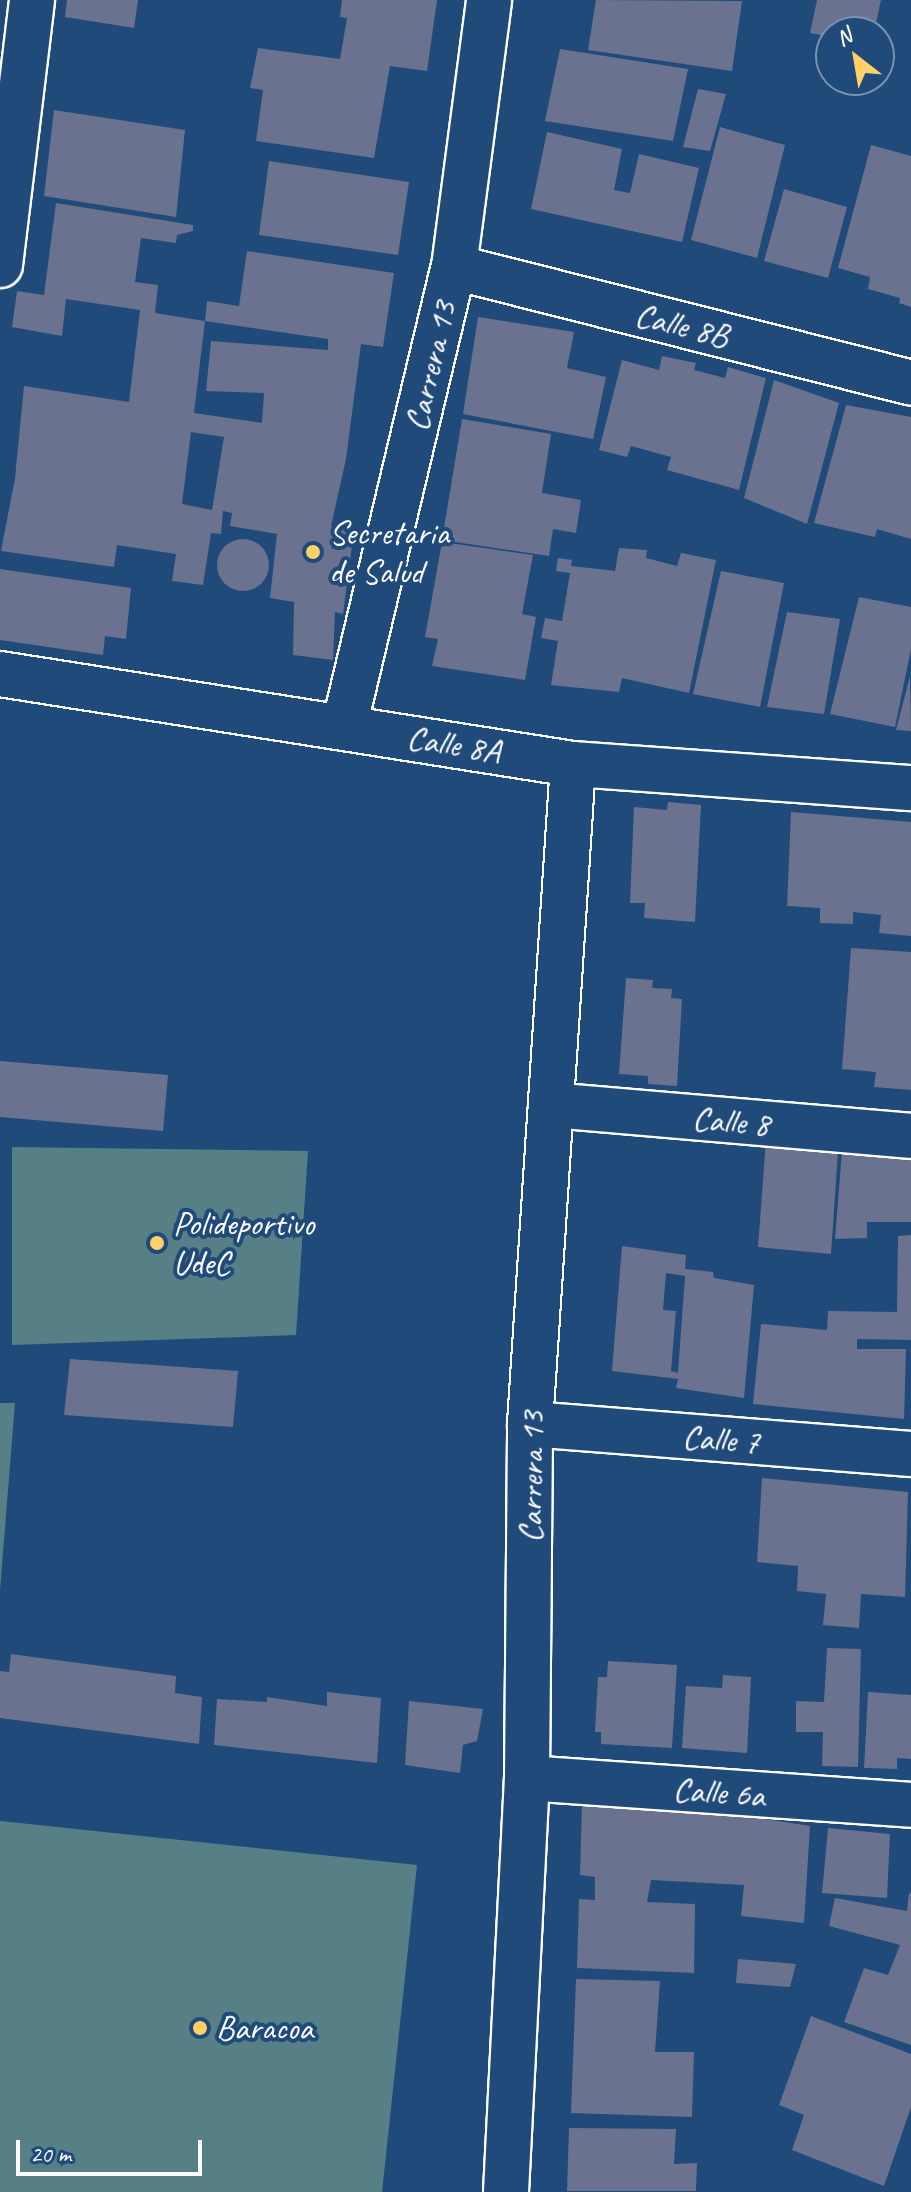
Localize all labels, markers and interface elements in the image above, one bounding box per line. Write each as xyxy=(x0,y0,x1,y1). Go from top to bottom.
north arrow xyxy=(815,16,895,96)
text: N xyxy=(831,22,857,53)
street label: Calle 8B xyxy=(631,294,733,356)
street label: Carrera 13 xyxy=(395,297,465,435)
place label: Secretaria de Salud xyxy=(329,512,449,592)
marker: Secretaria de Salud xyxy=(304,543,322,561)
street label: Calle 8A xyxy=(404,716,504,772)
street label: Calle 8 xyxy=(691,1097,771,1145)
place label: Polideportivo UdeC xyxy=(173,1203,314,1282)
marker: Polideportivo UdeC xyxy=(148,1234,166,1252)
street label: Carrera 13 xyxy=(509,1411,553,1543)
street label: Calle 7 xyxy=(681,1416,761,1462)
street label: Calle 6a xyxy=(672,1768,766,1816)
place label: Baracoa xyxy=(216,2008,313,2048)
marker: Baracoa xyxy=(191,2019,209,2037)
scale bar xyxy=(20,2124,206,2174)
text: 20 m xyxy=(30,2139,71,2169)

